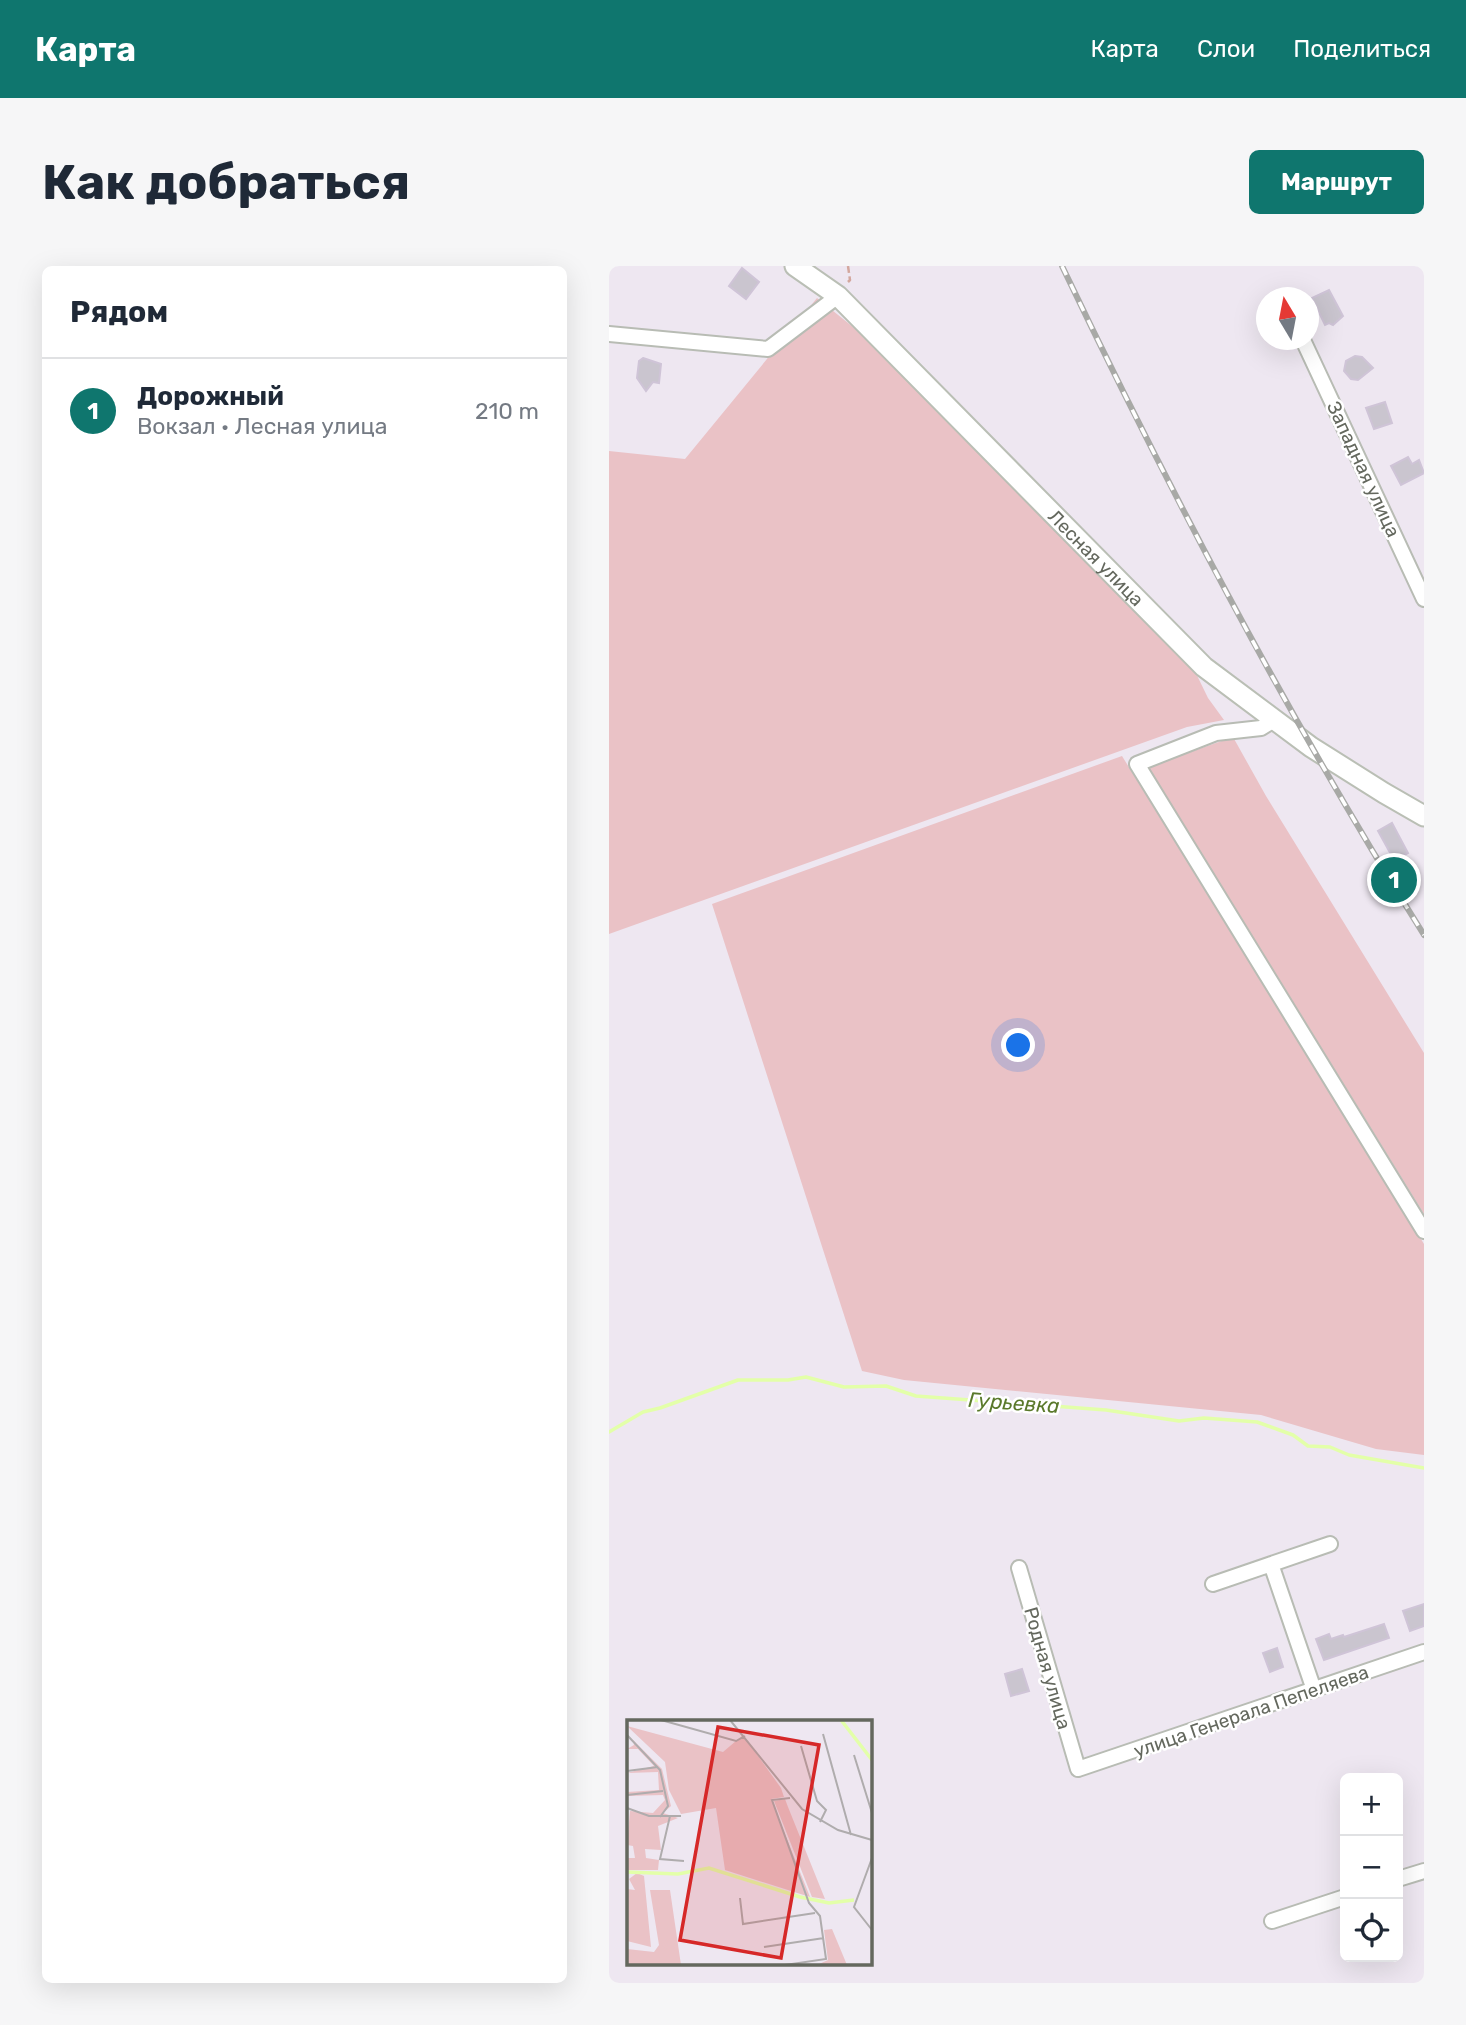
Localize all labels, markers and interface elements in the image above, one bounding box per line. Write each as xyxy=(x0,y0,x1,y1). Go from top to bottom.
text: Карта xyxy=(35,30,136,69)
text: Карта xyxy=(1090,35,1159,63)
text: Слои xyxy=(1197,35,1255,63)
text: Поделиться xyxy=(1293,35,1431,63)
button: Маршрут xyxy=(1249,150,1424,214)
text: Как добраться xyxy=(42,153,410,211)
north arrow xyxy=(1256,287,1319,350)
text: Рядом xyxy=(70,294,168,330)
text: Дорожный xyxy=(137,381,284,412)
text: 1 xyxy=(87,397,99,425)
text: 210 m xyxy=(475,397,539,425)
street label: Западная улица xyxy=(1322,398,1405,541)
text: Вокзал · Лесная улица xyxy=(137,412,387,440)
street label: Лесная улица xyxy=(1043,505,1148,611)
pin: 1 xyxy=(1371,854,1417,906)
your location xyxy=(1001,1028,1035,1062)
water label: Гурьевка xyxy=(968,1387,1060,1418)
street label: Родная улица xyxy=(1019,1604,1076,1732)
street label: улица Генерала Пепеляева xyxy=(1131,1660,1372,1763)
inset map xyxy=(627,1720,871,1966)
map controls xyxy=(1340,1773,1403,1962)
button: + xyxy=(1340,1773,1403,1836)
button: − xyxy=(1340,1836,1403,1899)
button: locate xyxy=(1340,1899,1403,1962)

